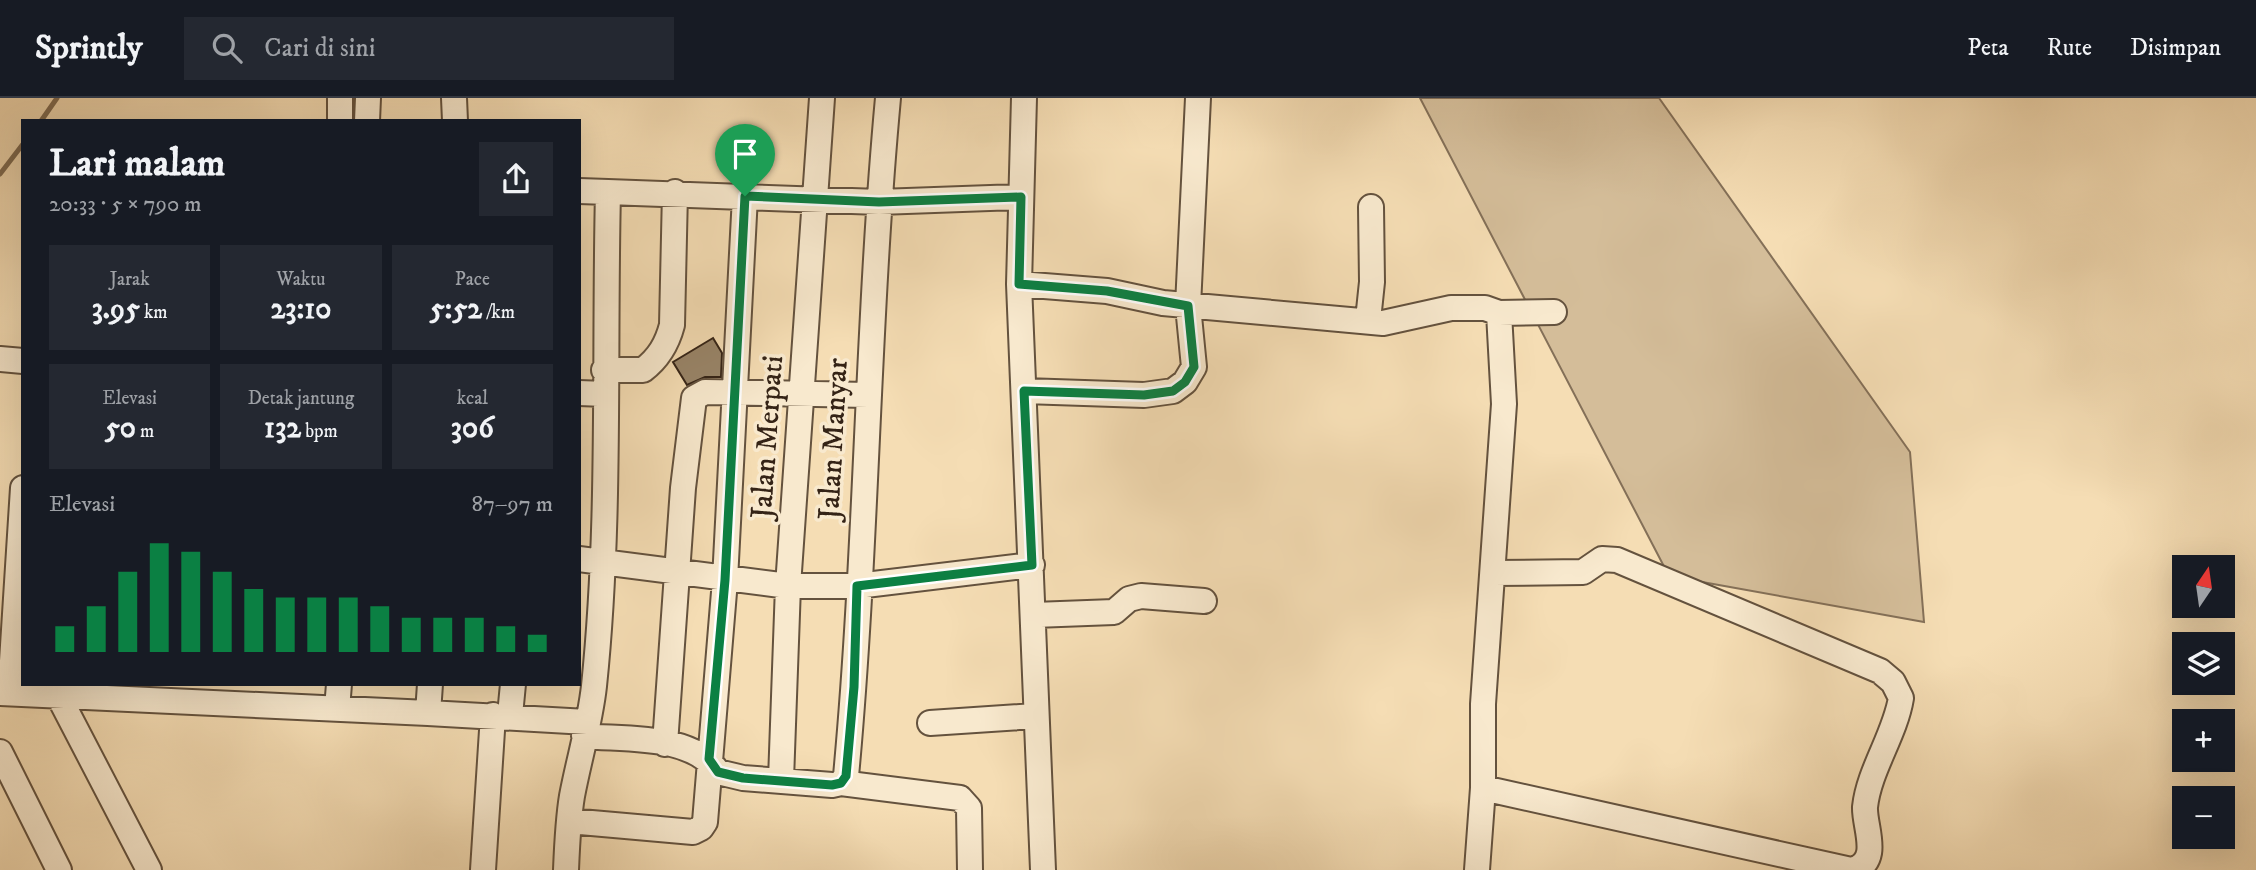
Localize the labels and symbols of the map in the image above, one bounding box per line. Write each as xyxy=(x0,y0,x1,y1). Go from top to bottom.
pin xyxy=(715,124,775,196)
street label: Jalan Merpati xyxy=(744,354,792,523)
street label: Jalan Manyar xyxy=(811,357,857,524)
north arrow xyxy=(2172,555,2235,618)

